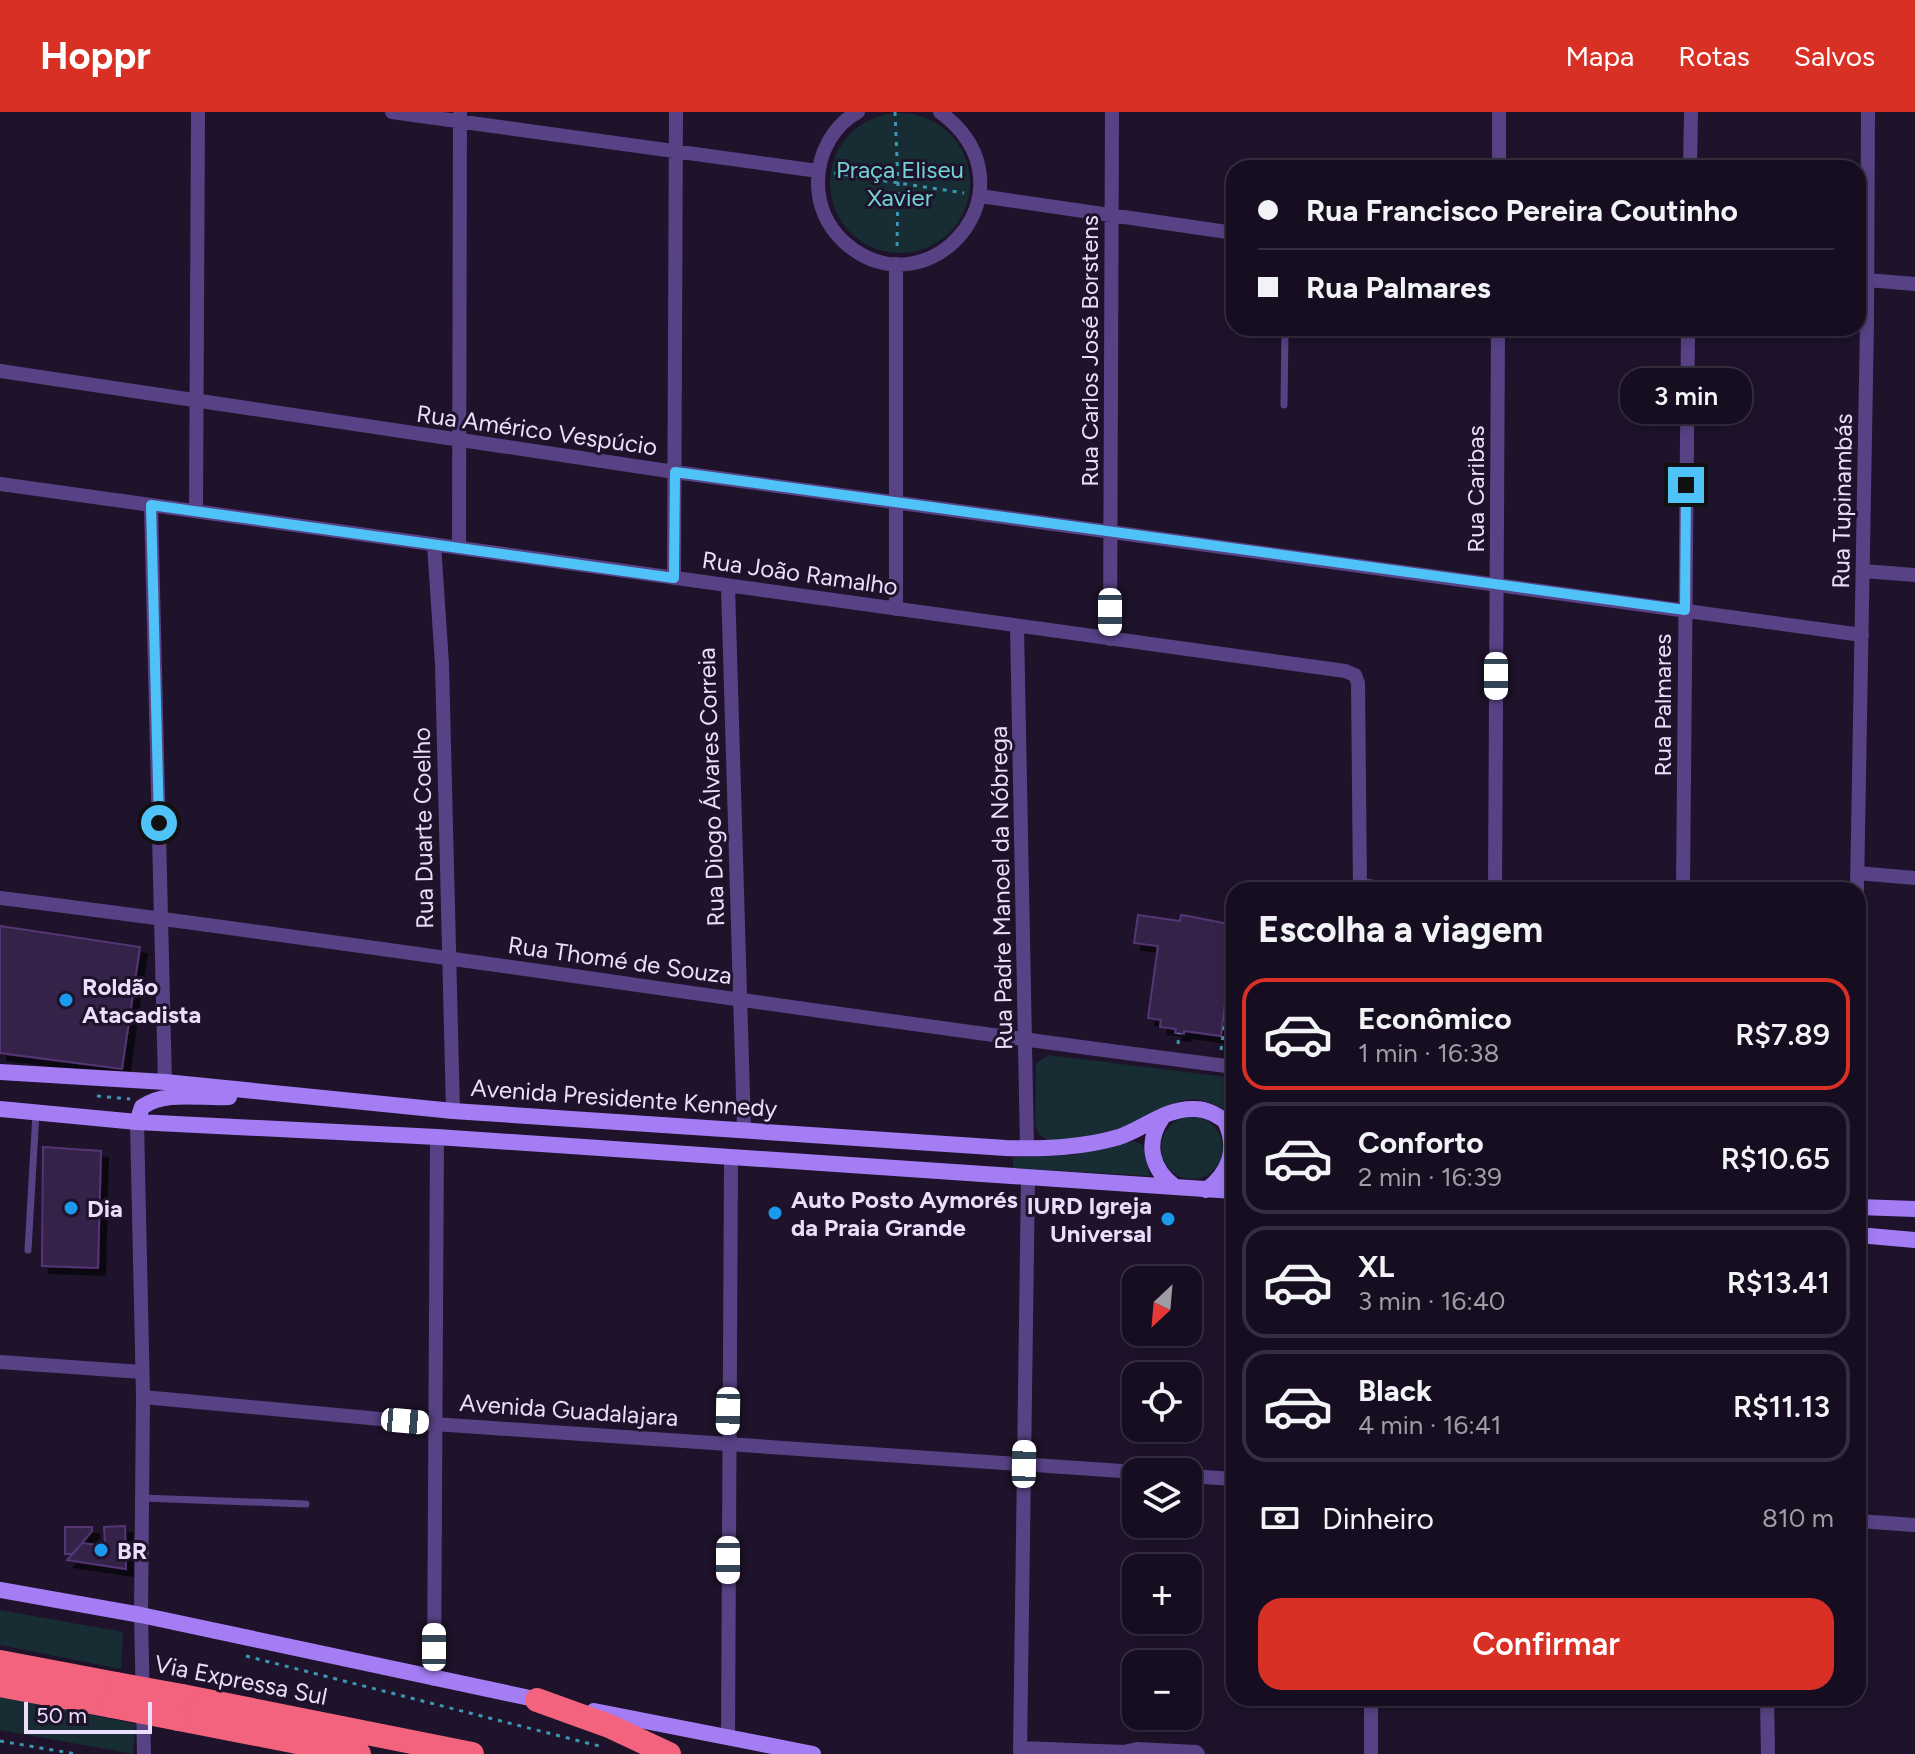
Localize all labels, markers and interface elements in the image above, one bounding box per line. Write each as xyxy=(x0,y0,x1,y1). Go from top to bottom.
text: Hoppr xyxy=(40,33,151,79)
text: Mapa xyxy=(1565,39,1634,73)
text: Rotas xyxy=(1678,39,1750,73)
text: Salvos xyxy=(1794,39,1875,73)
park label: Praça Eliseu Xavier xyxy=(836,155,964,212)
text: Rua Francisco Pereira Coutinho xyxy=(1306,192,1738,229)
street label: Rua Carlos José Borstens xyxy=(1075,215,1104,487)
text: Rua Palmares xyxy=(1306,269,1491,306)
callout: 3 min xyxy=(1620,369,1752,425)
text: 3 min xyxy=(1654,380,1718,412)
street label: Rua Américo Vespúcio xyxy=(415,399,659,461)
street label: Rua Tupinambás xyxy=(1826,413,1858,589)
street label: Rua Caribas xyxy=(1461,425,1490,553)
route end xyxy=(1668,467,1704,503)
street label: Rua João Ramalho xyxy=(700,545,900,601)
car xyxy=(1098,588,1122,636)
street label: Rua Palmares xyxy=(1648,634,1677,776)
street label: Rua Diogo Álvares Correia xyxy=(692,647,730,927)
car xyxy=(1484,652,1508,700)
street label: Rua Padre Manoel da Nóbrega xyxy=(984,726,1018,1050)
street label: Rua Duarte Coelho xyxy=(407,727,439,929)
route start xyxy=(141,805,177,841)
text: Escolha a viagem xyxy=(1258,908,1543,951)
street label: Rua Thomé de Souza xyxy=(506,930,734,990)
place label: Roldão Atacadista xyxy=(82,972,201,1029)
marker: Roldão Atacadista xyxy=(57,991,75,1009)
icon: car xyxy=(1262,998,1334,1070)
text: Econômico xyxy=(1358,1000,1512,1037)
text: R$7.89 xyxy=(1735,1016,1830,1053)
text: 1 min · 16:38 xyxy=(1358,1037,1499,1069)
street label: Avenida Presidente Kennedy xyxy=(470,1073,778,1123)
icon: car xyxy=(1262,1122,1334,1194)
text: Conforto xyxy=(1358,1124,1484,1161)
text: R$10.65 xyxy=(1721,1140,1830,1177)
text: 2 min · 16:39 xyxy=(1358,1161,1502,1193)
place label: Auto Posto Aymorés da Praia Grande xyxy=(791,1185,1018,1242)
place label: IURD Igreja Universal xyxy=(1027,1191,1152,1248)
place label: Dia xyxy=(87,1194,123,1223)
marker: Dia xyxy=(62,1199,80,1217)
marker: Auto Posto Aymorés da Praia Grande xyxy=(766,1204,784,1222)
marker: IURD Igreja Universal xyxy=(1159,1210,1177,1228)
icon: car xyxy=(1262,1246,1334,1318)
text: XL xyxy=(1358,1248,1394,1285)
text: R$13.41 xyxy=(1727,1264,1830,1301)
north arrow xyxy=(1122,1266,1202,1346)
map controls xyxy=(1122,1266,1202,1730)
text: 3 min · 16:40 xyxy=(1358,1285,1506,1317)
button: locate xyxy=(1122,1362,1202,1442)
icon: car xyxy=(1262,1370,1334,1442)
text: Black xyxy=(1358,1372,1432,1409)
car xyxy=(716,1387,740,1435)
street label: Avenida Guadalajara xyxy=(459,1388,679,1432)
text: R$11.13 xyxy=(1733,1388,1830,1425)
car xyxy=(380,1407,430,1435)
text: 4 min · 16:41 xyxy=(1358,1409,1502,1441)
car xyxy=(1012,1440,1036,1488)
button: layers xyxy=(1122,1458,1202,1538)
icon: cash xyxy=(1258,1496,1302,1540)
text: Dinheiro xyxy=(1322,1500,1434,1537)
text: 810 m xyxy=(1762,1502,1834,1534)
place label: BR xyxy=(117,1536,147,1565)
car xyxy=(716,1536,740,1584)
marker: BR xyxy=(92,1541,110,1559)
button: + xyxy=(1122,1554,1202,1634)
button: Confirmar xyxy=(1258,1598,1834,1690)
car xyxy=(422,1623,446,1671)
street label: Via Expressa Sul xyxy=(152,1649,330,1711)
button: − xyxy=(1122,1650,1202,1730)
scale bar xyxy=(24,1698,152,1734)
text: 50 m xyxy=(36,1702,87,1729)

